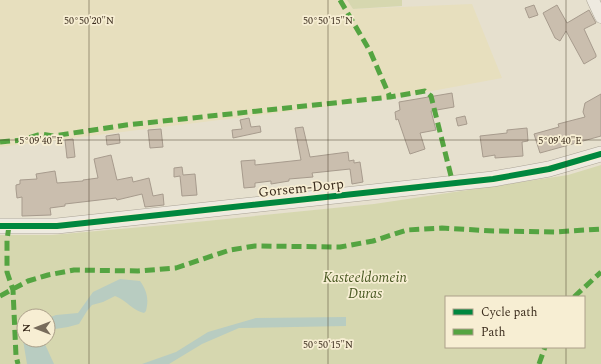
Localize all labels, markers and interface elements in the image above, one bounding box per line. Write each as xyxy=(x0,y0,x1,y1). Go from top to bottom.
text: 50°50'20"N xyxy=(64,13,114,29)
text: 50°50'15"N xyxy=(303,13,353,29)
text: 5°09'40"E xyxy=(19,133,63,149)
text: 5°09'40"E xyxy=(538,133,582,149)
street label: Gorsem-Dorp xyxy=(257,173,345,203)
park label: Kasteeldomein Duras xyxy=(323,267,408,304)
legend xyxy=(445,296,585,348)
text: Cycle path xyxy=(481,303,538,322)
north arrow xyxy=(16,308,56,348)
text: N xyxy=(18,323,35,332)
text: Path xyxy=(481,323,506,342)
text: 50°50'15"N xyxy=(303,337,353,353)

